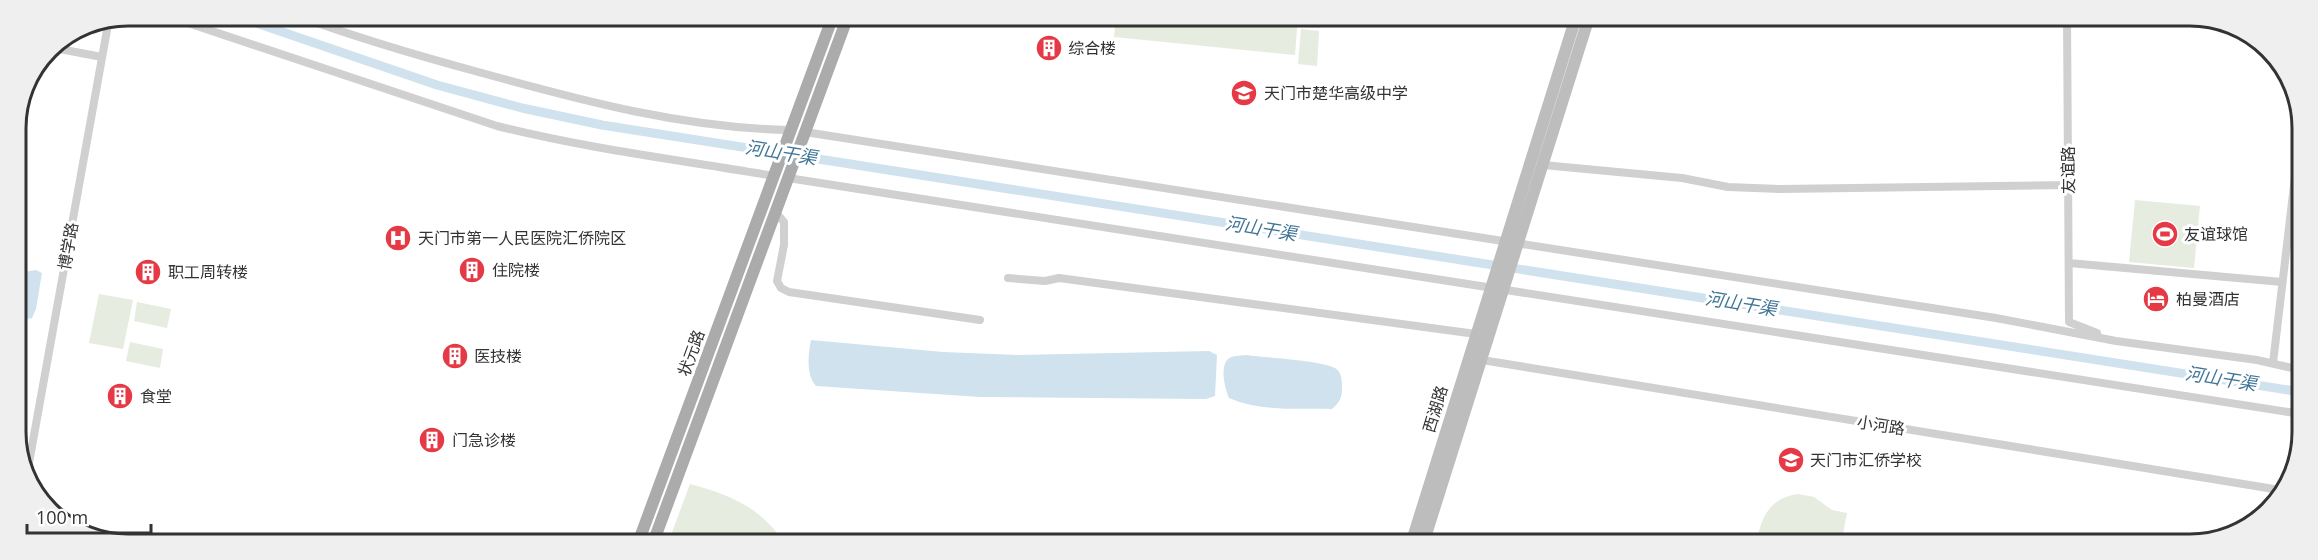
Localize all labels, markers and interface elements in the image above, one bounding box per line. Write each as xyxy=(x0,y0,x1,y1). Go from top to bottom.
building icon: 综合楼 xyxy=(1034,33,1064,63)
place label: 综合楼 xyxy=(1068,37,1116,59)
school or university icon: 天门市楚华高级中学 xyxy=(1229,78,1259,108)
place label: 天门市楚华高级中学 xyxy=(1264,82,1408,104)
water label: 河山干渠 xyxy=(744,135,822,170)
street label: 友谊路 xyxy=(2057,146,2079,194)
water label: 河山干渠 xyxy=(1224,211,1302,246)
sports icon: 友谊球馆 xyxy=(2150,219,2180,249)
street label: 博学路 xyxy=(53,220,83,272)
hospital icon: 天门市第一人民医院汇侨院区 xyxy=(383,223,413,253)
place label: 友谊球馆 xyxy=(2184,223,2248,245)
place label: 天门市第一人民医院汇侨院区 xyxy=(418,227,626,249)
building icon: 住院楼 xyxy=(457,255,487,285)
building icon: 职工周转楼 xyxy=(133,257,163,287)
place label: 住院楼 xyxy=(492,259,540,281)
place label: 职工周转楼 xyxy=(168,261,248,283)
hotel icon: 柏曼酒店 xyxy=(2141,284,2171,314)
water label: 河山干渠 xyxy=(1704,286,1782,321)
place label: 柏曼酒店 xyxy=(2176,288,2240,310)
street label: 状元路 xyxy=(672,327,710,379)
building icon: 医技楼 xyxy=(440,341,470,371)
place label: 医技楼 xyxy=(474,345,522,367)
water label: 河山干渠 xyxy=(2184,361,2262,396)
building icon: 食堂 xyxy=(105,381,135,411)
street label: 西湖路 xyxy=(1417,383,1453,435)
place label: 食堂 xyxy=(140,385,172,407)
street label: 小河路 xyxy=(1856,410,1906,440)
building icon: 门急诊楼 xyxy=(417,425,447,455)
place label: 门急诊楼 xyxy=(452,429,516,451)
school or university icon: 天门市汇侨学校 xyxy=(1776,445,1806,475)
place label: 天门市汇侨学校 xyxy=(1810,449,1922,471)
scale bar xyxy=(27,497,152,535)
text: 100 m xyxy=(36,505,88,529)

